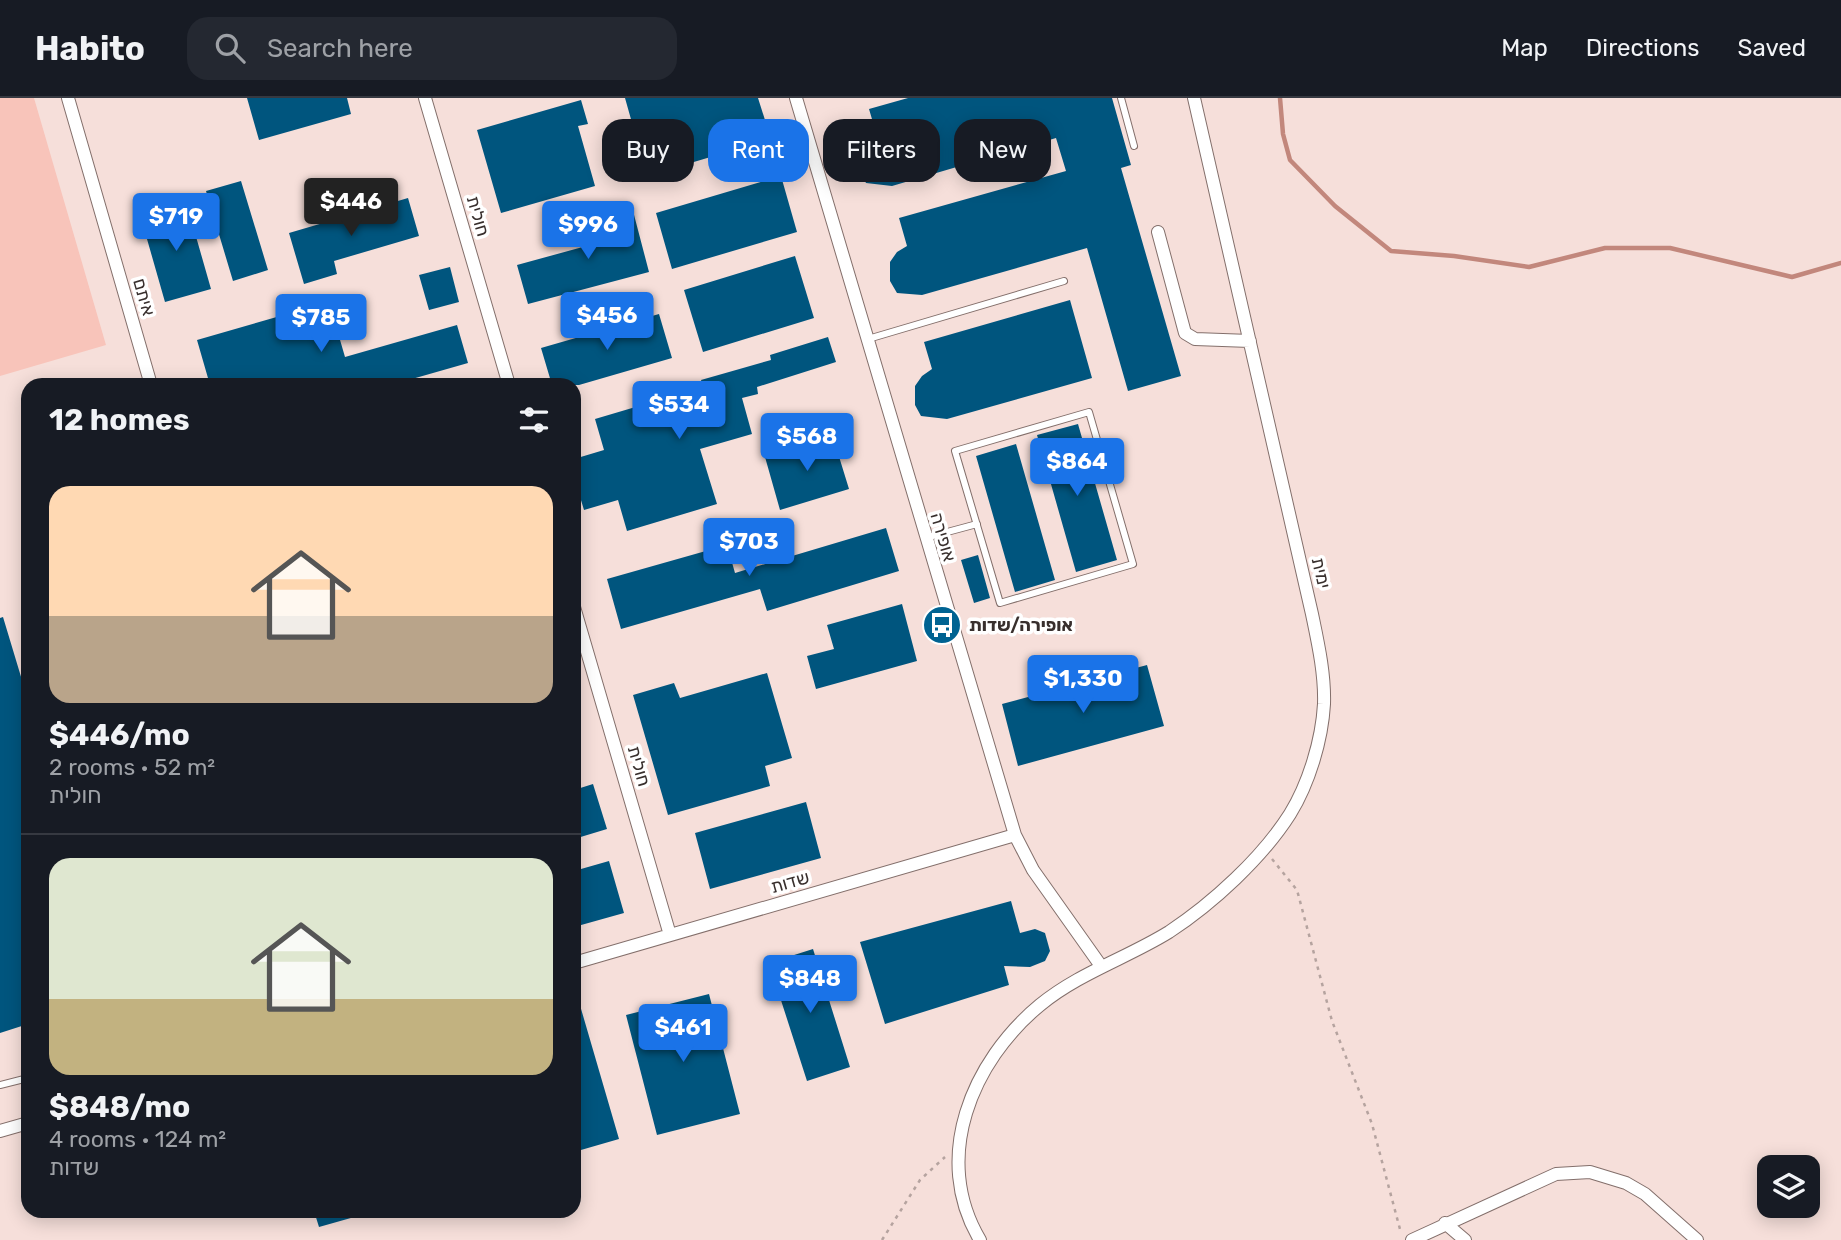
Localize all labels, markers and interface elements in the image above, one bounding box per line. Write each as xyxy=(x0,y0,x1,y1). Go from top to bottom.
search box xyxy=(187,17,677,80)
text: Habito xyxy=(35,29,145,68)
icon: search xyxy=(211,29,249,67)
text: Search here xyxy=(267,33,413,64)
text: Map xyxy=(1501,34,1548,62)
text: Directions xyxy=(1586,34,1699,62)
text: Saved xyxy=(1737,34,1806,62)
chip: Buy xyxy=(602,119,694,182)
chip: Rent xyxy=(708,119,809,182)
chip: Filters xyxy=(823,119,940,182)
chip: New xyxy=(954,119,1051,182)
pin: $446 xyxy=(310,178,392,238)
text: $446 xyxy=(320,187,382,215)
street label: חולית xyxy=(462,193,494,239)
pin: $719 xyxy=(135,194,217,253)
text: $719 xyxy=(149,202,203,230)
pin: $996 xyxy=(547,202,629,261)
text: $996 xyxy=(558,210,618,238)
street label: איתם xyxy=(128,276,160,318)
pin: $456 xyxy=(566,292,648,352)
pin: $785 xyxy=(280,294,362,354)
text: $456 xyxy=(577,301,637,329)
text: $785 xyxy=(292,303,350,331)
pin: $534 xyxy=(638,382,720,441)
text: $534 xyxy=(648,390,710,418)
icon: filters xyxy=(515,401,553,439)
text: 12 homes xyxy=(49,402,190,438)
pin: $568 xyxy=(766,414,848,473)
text: $568 xyxy=(777,422,837,450)
pin: $864 xyxy=(1036,438,1118,498)
text: $864 xyxy=(1046,447,1108,475)
street label: אופירה xyxy=(926,510,960,564)
pin: $703 xyxy=(708,518,790,578)
text: $703 xyxy=(719,527,779,555)
icon: home xyxy=(238,532,364,658)
street label: ימית xyxy=(1307,555,1335,591)
bus stop icon: אופירה/שדות xyxy=(921,604,963,646)
place label: אופירה/שדות xyxy=(969,614,1073,636)
pin: $1,330 xyxy=(1026,656,1140,715)
text: $1,330 xyxy=(1043,664,1123,692)
text: $446/mo xyxy=(49,717,190,753)
street label: חולית xyxy=(623,743,655,789)
text: 2 rooms · 52 m² xyxy=(49,753,215,781)
text: חולית xyxy=(49,781,102,809)
street label: שדות xyxy=(768,866,812,898)
icon: home xyxy=(238,904,364,1030)
pin: $848 xyxy=(769,956,851,1015)
text: $848 xyxy=(779,964,841,992)
pin: $461 xyxy=(642,1004,724,1064)
text: $461 xyxy=(655,1013,712,1041)
text: $848/mo xyxy=(49,1089,190,1125)
text: 4 rooms · 124 m² xyxy=(49,1125,226,1153)
text: שדות xyxy=(49,1153,99,1181)
map controls xyxy=(1757,1155,1820,1218)
button: layers xyxy=(1757,1155,1820,1218)

